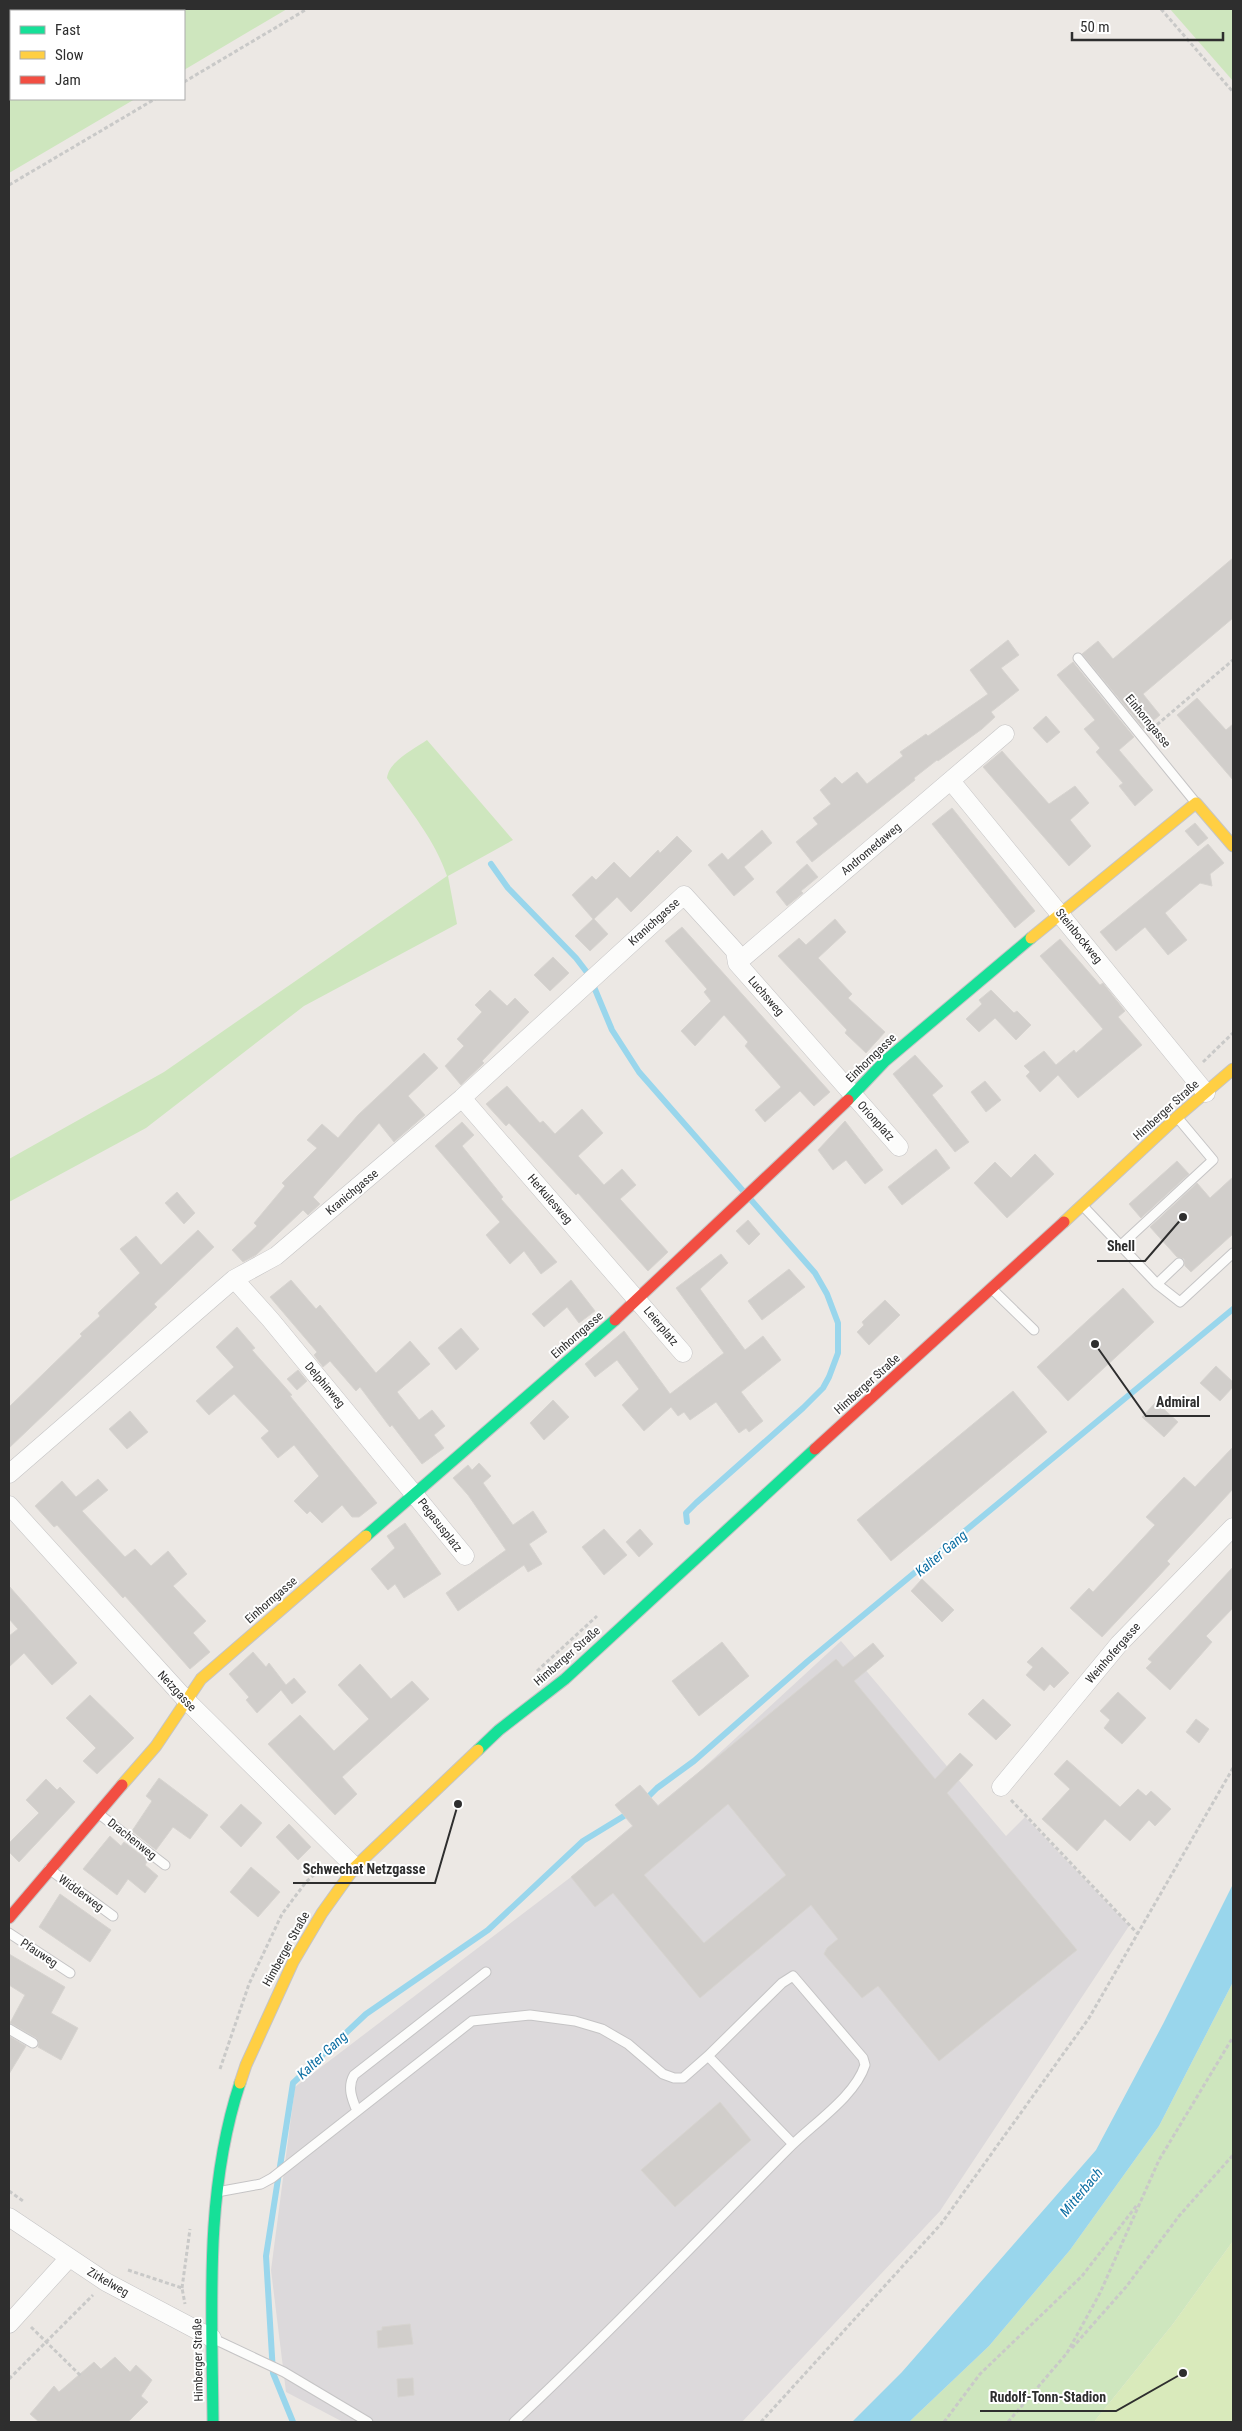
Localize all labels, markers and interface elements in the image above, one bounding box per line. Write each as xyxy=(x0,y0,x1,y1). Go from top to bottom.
legend xyxy=(10,10,185,100)
scale bar xyxy=(1072,10,1223,42)
text: 50 m xyxy=(1080,18,1110,36)
text: Fast xyxy=(55,21,80,39)
text: Slow xyxy=(55,46,84,64)
text: Jam xyxy=(55,71,81,89)
street label: Einhorngasse xyxy=(1122,692,1174,751)
street label: Andromedaweg xyxy=(838,820,904,878)
street label: Kranichgasse xyxy=(626,895,683,949)
street label: Steinbockweg xyxy=(1053,906,1105,966)
street label: Luchsweg xyxy=(745,974,787,1019)
street label: Einhorngasse xyxy=(843,1030,899,1085)
street label: Himberger Straße xyxy=(1130,1077,1202,1143)
street label: Orionplatz xyxy=(855,1098,897,1144)
street label: Kranichgasse xyxy=(323,1166,381,1218)
street label: Herkulesweg xyxy=(525,1171,575,1227)
callout: Shell xyxy=(1097,1232,1145,1261)
text: Shell xyxy=(1107,1238,1135,1254)
street label: Leierplatz xyxy=(641,1304,681,1348)
street label: Einhorngasse xyxy=(548,1308,606,1361)
street label: Himberger Straße xyxy=(831,1351,903,1417)
street label: Delphinweg xyxy=(302,1359,348,1411)
callout: Admiral xyxy=(1146,1387,1210,1416)
text: Admiral xyxy=(1156,1394,1200,1410)
street label: Pegasusplatz xyxy=(415,1496,465,1554)
water label: Kalter Gang xyxy=(912,1527,970,1579)
street label: Einhorngasse xyxy=(242,1573,300,1626)
street label: Weinhofergasse xyxy=(1083,1619,1143,1686)
street label: Himberger Straße xyxy=(531,1623,603,1689)
street label: Netzgasse xyxy=(155,1668,199,1714)
street label: Drachenweg xyxy=(105,1816,159,1862)
callout: Schwechat Netzgasse xyxy=(293,1854,435,1883)
text: Schwechat Netzgasse xyxy=(303,1861,426,1877)
street label: Widderweg xyxy=(56,1872,106,1914)
street label: Himberger Straße xyxy=(260,1909,312,1989)
street label: Pfauweg xyxy=(18,1936,60,1970)
water label: Kalter Gang xyxy=(294,2028,351,2082)
water label: Mitterbach xyxy=(1056,2165,1106,2219)
street label: Zirkelweg xyxy=(85,2265,131,2300)
street label: Himberger Straße xyxy=(190,2318,206,2402)
callout: Rudolf-Tonn-Stadion xyxy=(980,2382,1116,2411)
text: Rudolf-Tonn-Stadion xyxy=(990,2389,1106,2405)

